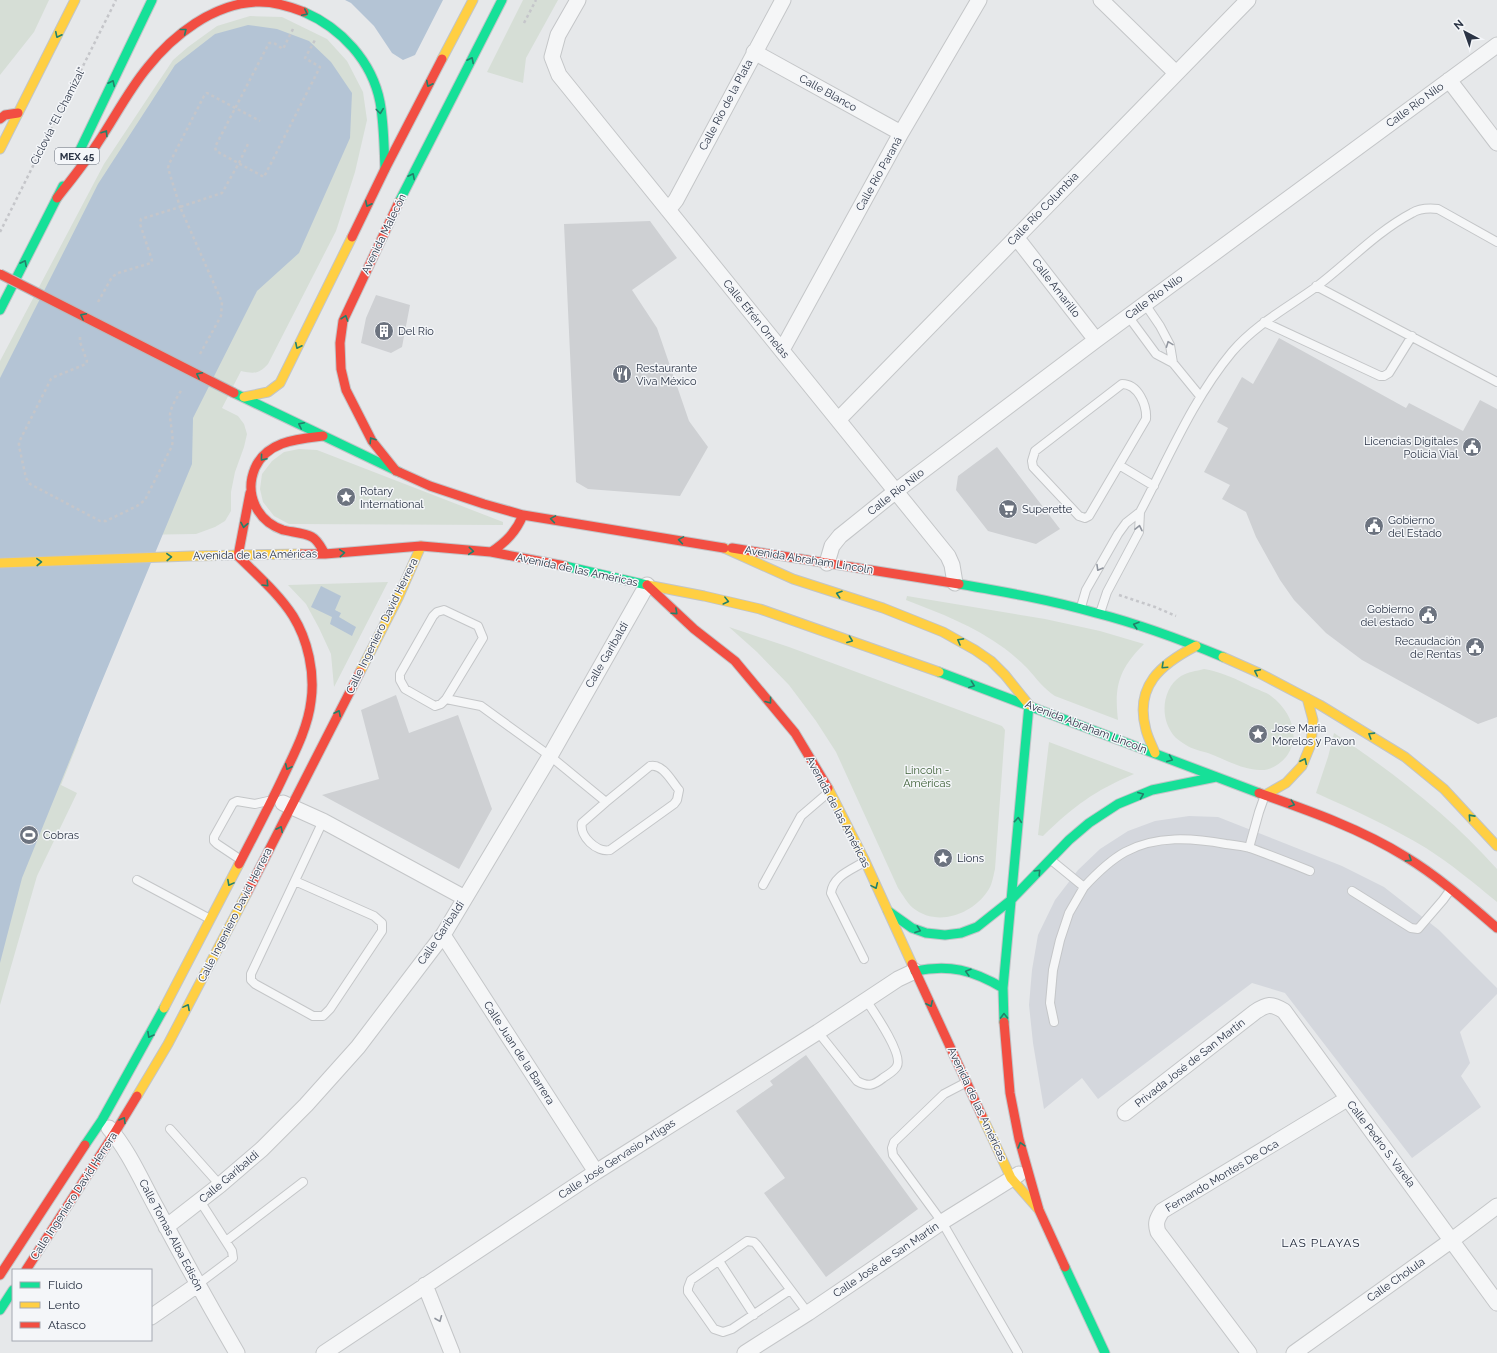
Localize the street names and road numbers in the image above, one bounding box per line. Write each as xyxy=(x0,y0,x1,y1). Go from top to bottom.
street label: Calle Río de la Plata xyxy=(697,57,755,153)
street label: Ciclovía "El Chamizal" xyxy=(28,65,88,167)
street label: Calle Blanco xyxy=(797,72,860,114)
street label: Calle Río Nilo xyxy=(1384,79,1447,130)
street label: Calle Río Paraná xyxy=(853,135,905,213)
road number: MEX 45 xyxy=(55,148,99,164)
street label: Calle Río Columbia xyxy=(1005,170,1081,248)
street label: Avenida Malecón xyxy=(359,192,409,276)
street label: Calle Amarillo xyxy=(1029,256,1083,320)
street label: Calle Río Nilo xyxy=(1123,271,1186,322)
street label: Calle Efrén Ornelas xyxy=(720,277,792,361)
street label: Calle Río Nilo xyxy=(865,466,927,518)
street label: Avenida Abraham Lincoln xyxy=(744,543,874,577)
street label: Avenida de las Américas xyxy=(193,547,317,563)
street label: Avenida de las Américas xyxy=(515,551,639,589)
street label: Calle Ingeniero David Herrera xyxy=(343,556,421,696)
street label: Calle Garibaldi xyxy=(583,620,631,690)
street label: Avenida Abraham Lincoln xyxy=(1023,698,1149,756)
street label: Avenida de las Américas xyxy=(803,754,873,870)
street label: Calle Ingeniero David Herrera xyxy=(195,846,275,984)
street label: Calle Garibaldi xyxy=(415,899,467,967)
street label: Calle Juan de la Barrera xyxy=(481,999,557,1107)
street label: Privada José de San Martín xyxy=(1132,1016,1248,1110)
street label: Avenida de las Américas xyxy=(945,1045,1009,1163)
street label: Calle Pedro S. Varela xyxy=(1344,1098,1418,1190)
street label: Calle José Gervasio Artigas xyxy=(556,1116,678,1202)
street label: Calle Ingeniero David Herrera xyxy=(28,1130,120,1262)
street label: Fernando Montes De Oca xyxy=(1163,1137,1281,1215)
street label: Calle Garibaldi xyxy=(197,1148,261,1206)
street label: Calle Tomas Alba Edisón xyxy=(136,1177,206,1293)
street label: Calle José de San Martín xyxy=(831,1220,941,1300)
street label: Calle Cholula xyxy=(1364,1255,1428,1305)

